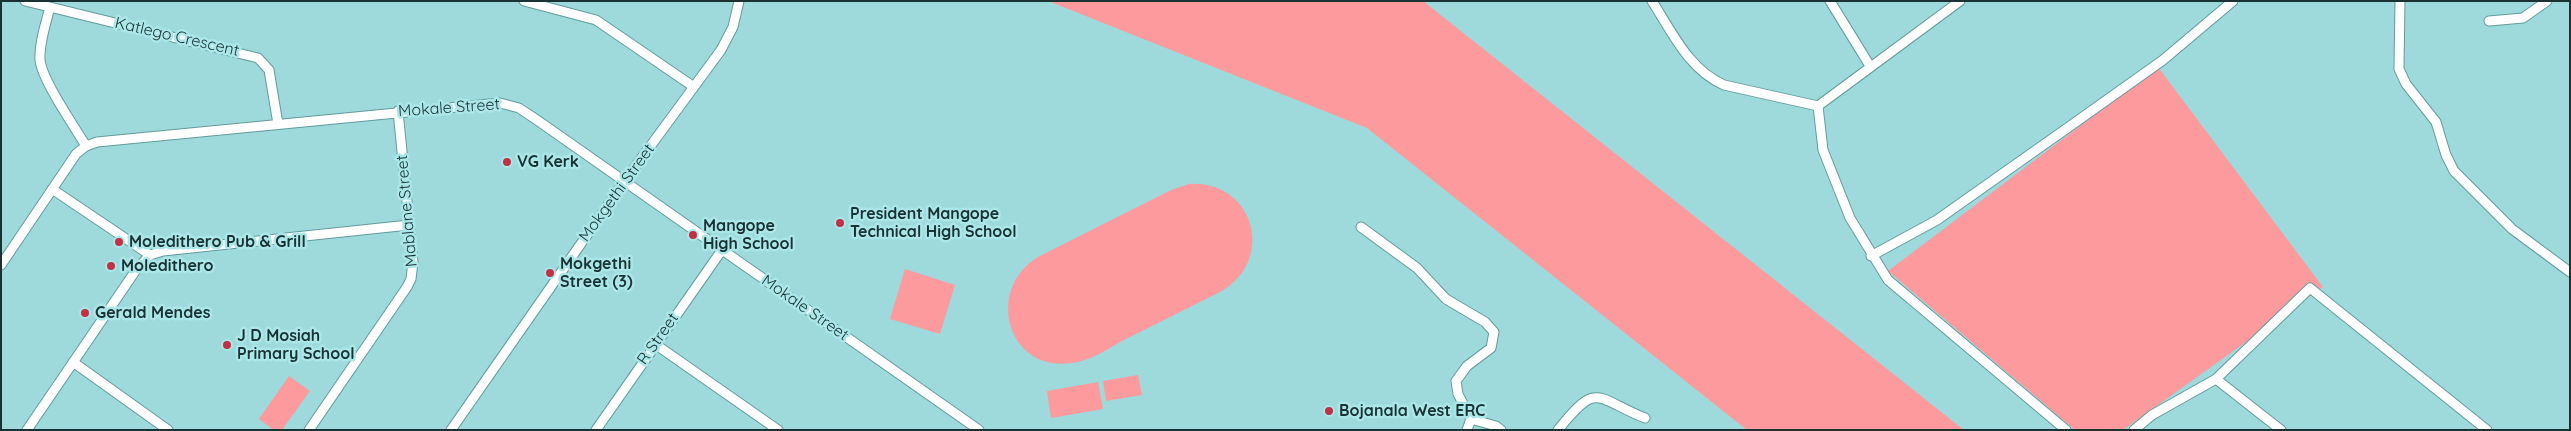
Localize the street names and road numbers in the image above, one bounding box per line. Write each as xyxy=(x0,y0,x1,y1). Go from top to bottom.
street label: Katlego Crescent xyxy=(113,13,241,61)
street label: Mokale Street xyxy=(398,95,500,121)
street label: Mokgethi Street xyxy=(575,140,659,246)
street label: Mablane Street xyxy=(393,154,421,268)
street label: Mokale Street xyxy=(758,271,852,345)
street label: R Street xyxy=(633,309,683,369)

